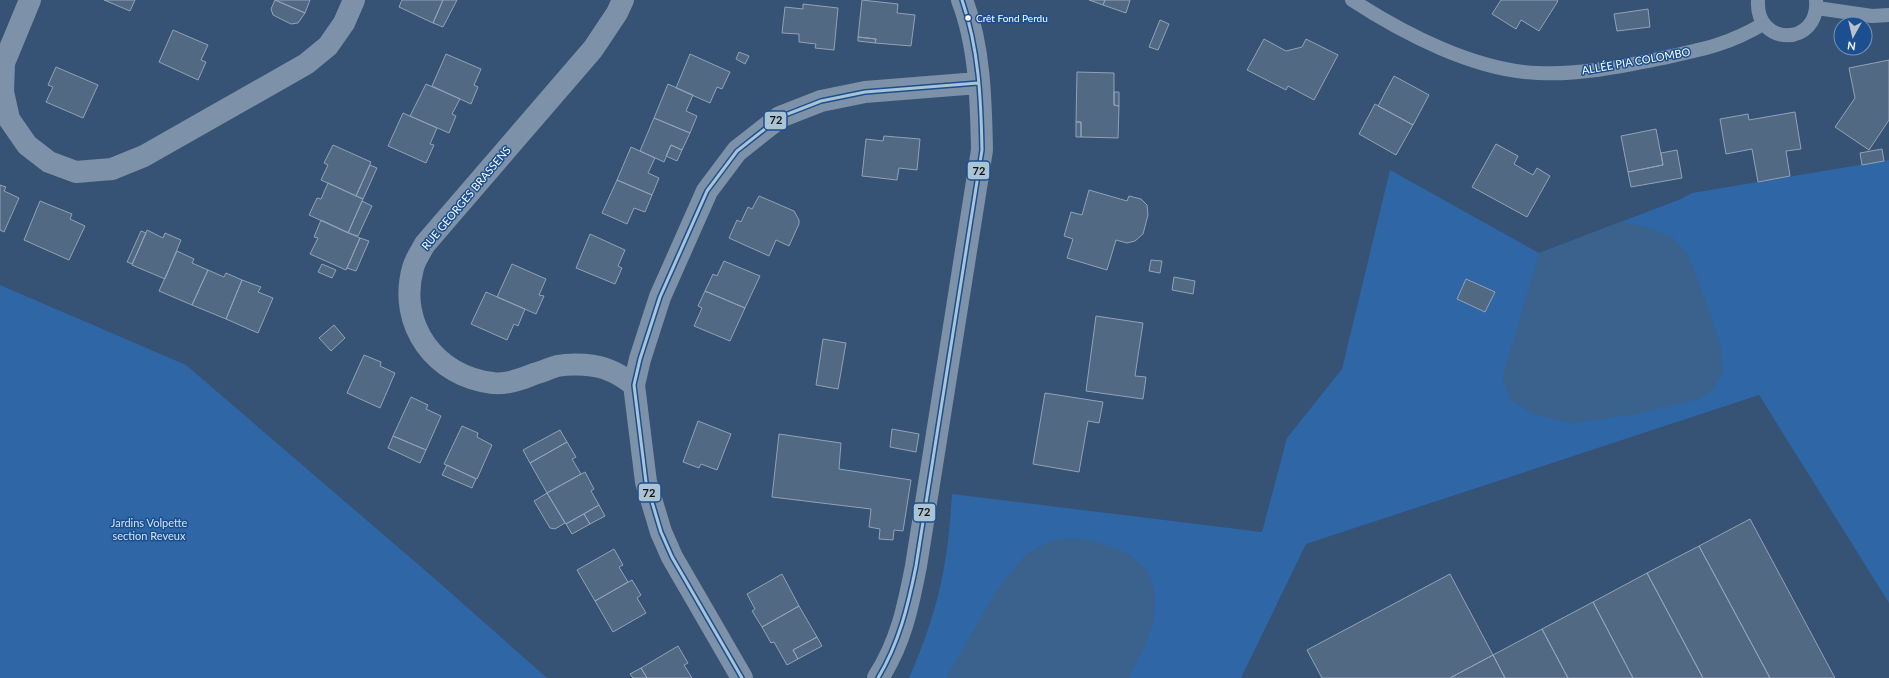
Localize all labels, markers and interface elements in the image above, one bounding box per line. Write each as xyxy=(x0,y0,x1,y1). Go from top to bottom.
place label: Crêt Fond Perdu xyxy=(976,12,1048,24)
marker: Crêt Fond Perdu xyxy=(963,13,973,23)
north arrow xyxy=(1833,16,1873,56)
text: N xyxy=(1846,39,1857,53)
street label: ALLÉE PIA COLOMBO xyxy=(1581,45,1691,76)
line badge: 72 xyxy=(764,111,787,130)
text: 72 xyxy=(770,113,782,126)
street label: RUE GEORGES BRASSENS xyxy=(418,143,513,252)
line badge: 72 xyxy=(967,161,990,180)
text: 72 xyxy=(973,164,985,177)
line badge: 72 xyxy=(638,483,661,502)
text: 72 xyxy=(643,486,655,499)
line badge: 72 xyxy=(913,503,936,522)
text: 72 xyxy=(918,505,930,518)
park label: Jardins Volpette section Reveux xyxy=(111,516,187,542)

